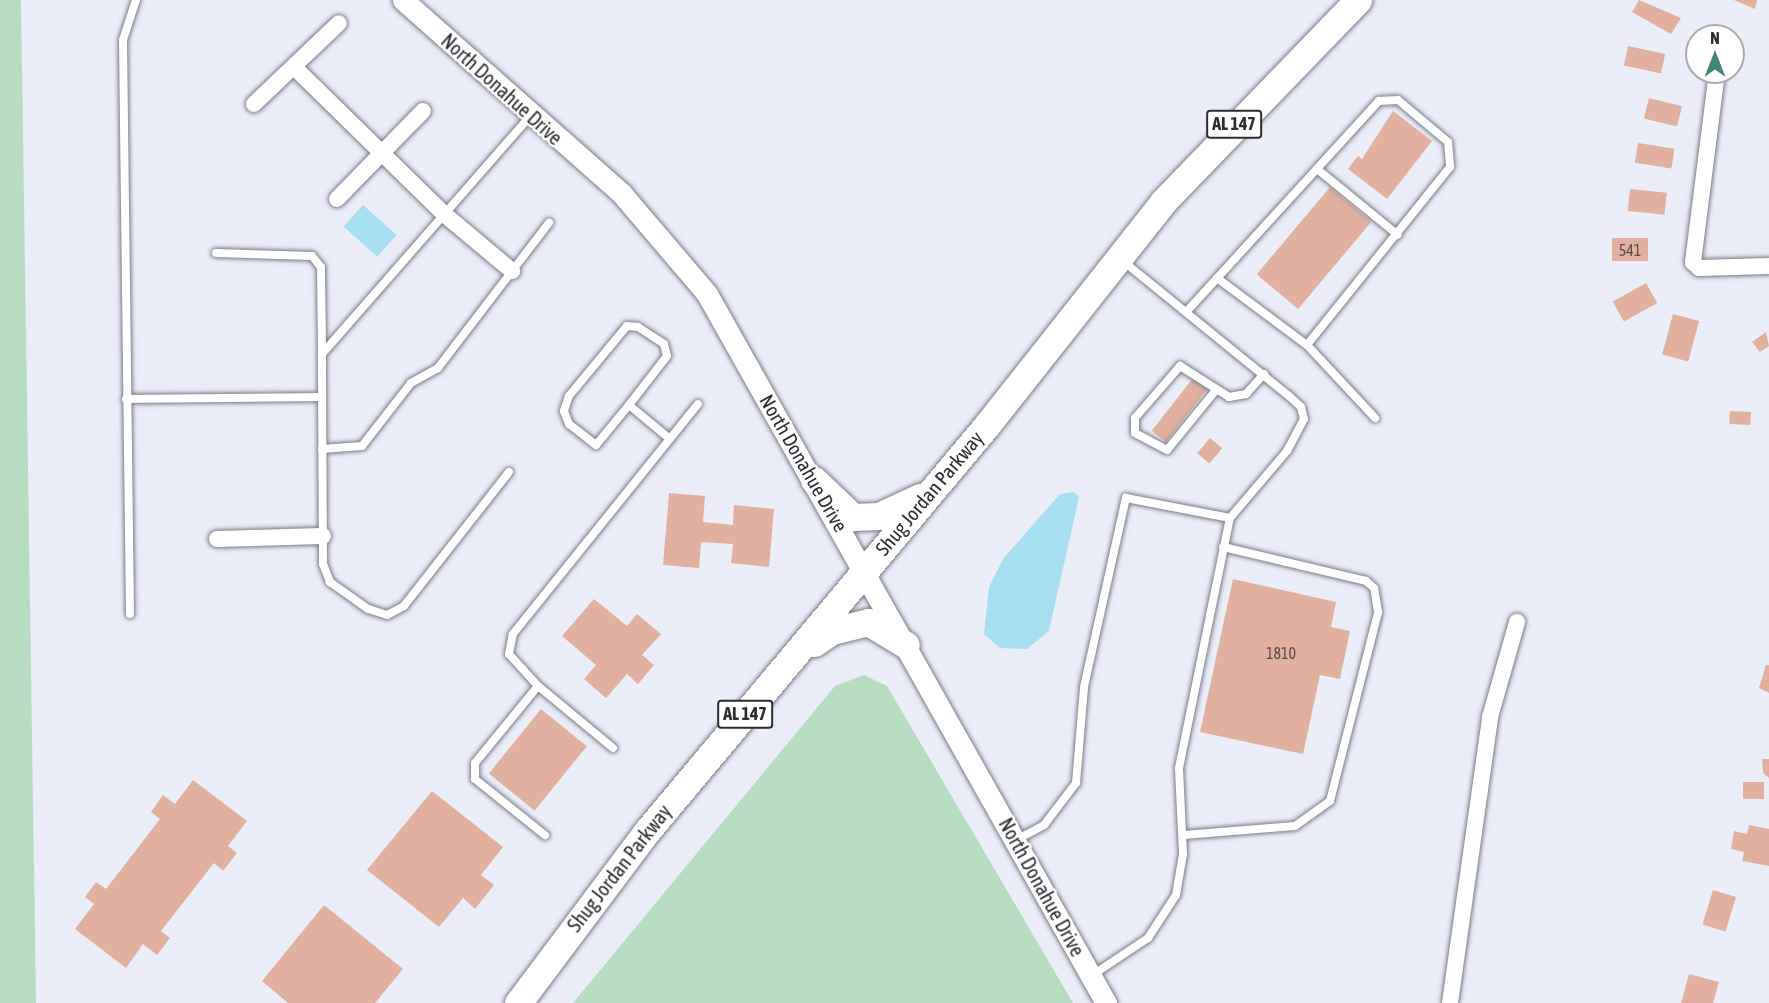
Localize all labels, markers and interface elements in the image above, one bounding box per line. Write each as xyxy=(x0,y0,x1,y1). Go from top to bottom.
north arrow xyxy=(1685,24,1745,84)
street label: North Donahue Drive xyxy=(436,28,568,150)
text: N xyxy=(1710,29,1720,47)
road number: AL 147 xyxy=(1206,109,1262,139)
house number: 541 xyxy=(1619,240,1641,260)
street label: North Donahue Drive xyxy=(755,390,853,536)
street label: Shug Jordan Parkway xyxy=(870,426,988,560)
house number: 1810 xyxy=(1266,643,1296,663)
road number: AL 147 xyxy=(716,699,774,729)
street label: Shug Jordan Parkway xyxy=(562,800,676,936)
street label: North Donahue Drive xyxy=(994,814,1090,960)

